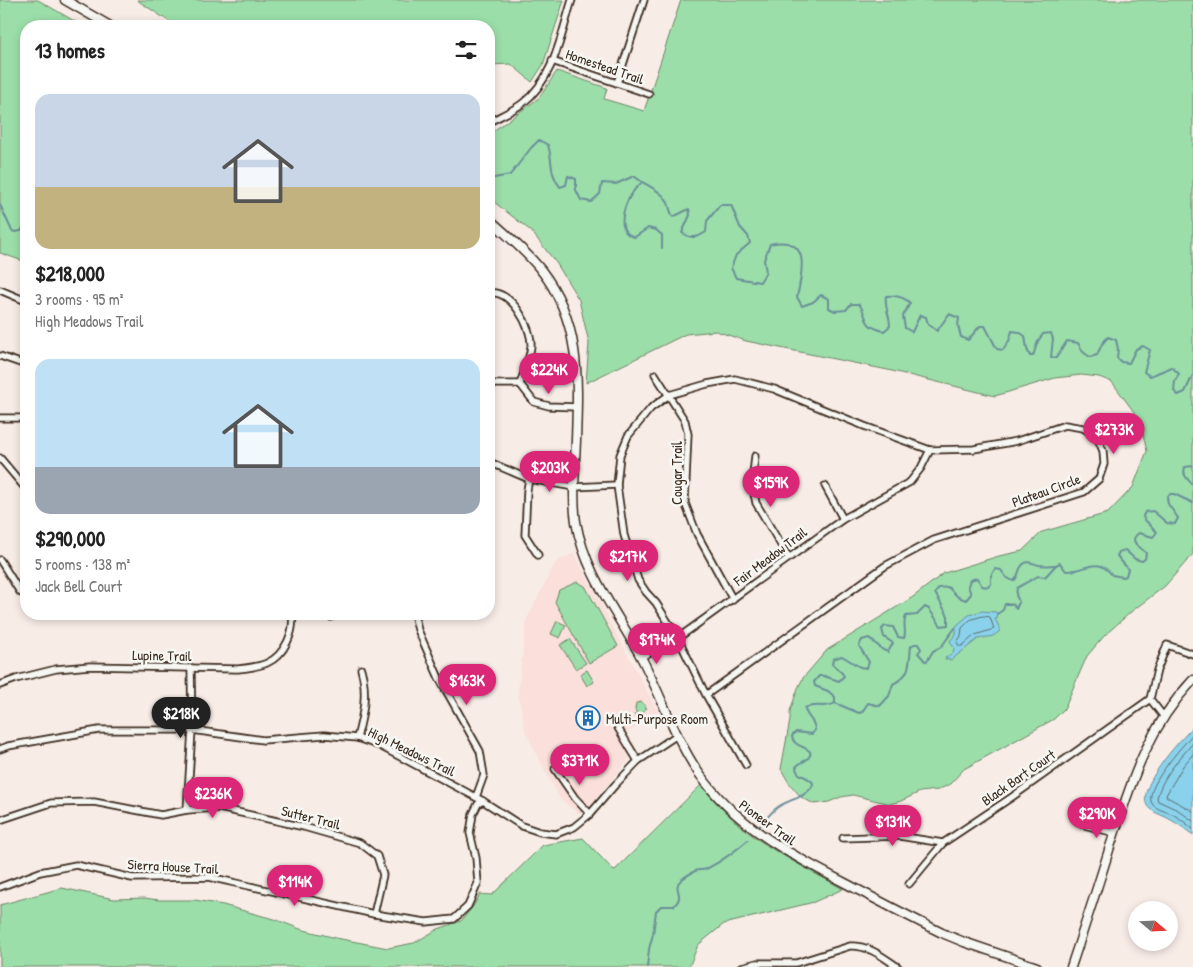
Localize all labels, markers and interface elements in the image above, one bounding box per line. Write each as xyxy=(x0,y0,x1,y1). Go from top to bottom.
text: 13 homes xyxy=(35,36,105,65)
icon: filters xyxy=(452,36,480,64)
street label: Homestead Trail xyxy=(563,44,647,88)
icon: home xyxy=(213,126,303,216)
text: $218,000 xyxy=(35,259,105,288)
text: 3 rooms · 95 m² xyxy=(35,288,123,310)
text: High Meadows Trail xyxy=(35,310,143,332)
pin: $224K xyxy=(514,352,584,395)
text: $224K xyxy=(530,358,568,380)
icon: home xyxy=(213,391,303,481)
pin: $273K xyxy=(1079,412,1149,455)
text: $273K xyxy=(1094,418,1134,440)
street label: Cougar Trail xyxy=(667,441,687,505)
pin: $203K xyxy=(515,450,585,493)
text: $203K xyxy=(531,456,569,478)
pin: $159K xyxy=(736,466,806,508)
street label: Plateau Circle xyxy=(1009,469,1083,511)
text: $159K xyxy=(754,471,788,493)
street label: Fair Meadow Trail xyxy=(729,522,811,590)
text: $290,000 xyxy=(35,524,105,553)
pin: $217K xyxy=(593,540,663,582)
text: $217K xyxy=(609,545,647,567)
text: 5 rooms · 138 m² xyxy=(35,553,130,575)
text: Jack Bell Court xyxy=(35,575,122,597)
pin: $174K xyxy=(622,622,692,665)
text: $174K xyxy=(639,628,675,650)
street label: Lupine Trail xyxy=(132,645,192,666)
pin: $163K xyxy=(432,664,502,706)
text: $163K xyxy=(449,669,485,691)
pin: $218K xyxy=(146,696,216,739)
text: $218K xyxy=(163,702,199,724)
building icon: Multi-Purpose Room xyxy=(575,705,601,731)
place label: Multi-Purpose Room xyxy=(606,709,708,729)
street label: High Meadows Trail xyxy=(365,722,459,781)
pin: $371K xyxy=(545,744,615,786)
street label: Black Bart Court xyxy=(977,744,1059,809)
text: $371K xyxy=(561,749,599,771)
pin: $236K xyxy=(178,776,248,819)
text: $236K xyxy=(194,782,232,804)
street label: Pioneer Trail xyxy=(736,795,800,849)
pin: $290K xyxy=(1062,796,1132,839)
street label: Sutter Trail xyxy=(280,801,343,834)
text: $290K xyxy=(1078,802,1116,824)
pin: $131K xyxy=(858,804,928,847)
text: $131K xyxy=(875,810,911,832)
street label: Sierra House Trail xyxy=(127,854,219,878)
pin: $114K xyxy=(260,864,330,907)
text: $114K xyxy=(278,870,312,892)
north arrow xyxy=(1128,901,1178,951)
map controls xyxy=(1128,901,1178,951)

